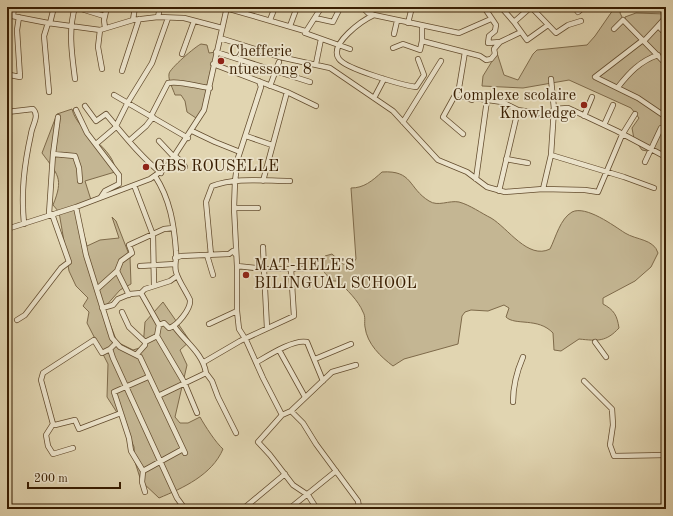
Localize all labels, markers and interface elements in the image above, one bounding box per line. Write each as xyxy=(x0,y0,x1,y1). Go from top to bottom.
place label: Chefferie ntuessong 8 xyxy=(229,44,312,78)
marker: Chefferie ntuessong 8 xyxy=(216,56,226,66)
place label: Complexe scolaire Knowledge xyxy=(453,88,576,122)
marker: Complexe scolaire Knowledge xyxy=(579,100,589,110)
place label: GBS ROUSELLE xyxy=(154,159,279,175)
marker: GBS ROUSELLE xyxy=(141,162,151,172)
place label: MAT-HELE'S BILINGUAL SCHOOL xyxy=(254,258,417,292)
marker: MAT-HELE'S BILINGUAL SCHOOL xyxy=(241,270,251,280)
scale bar xyxy=(28,464,120,490)
text: 200 m xyxy=(34,473,68,485)

